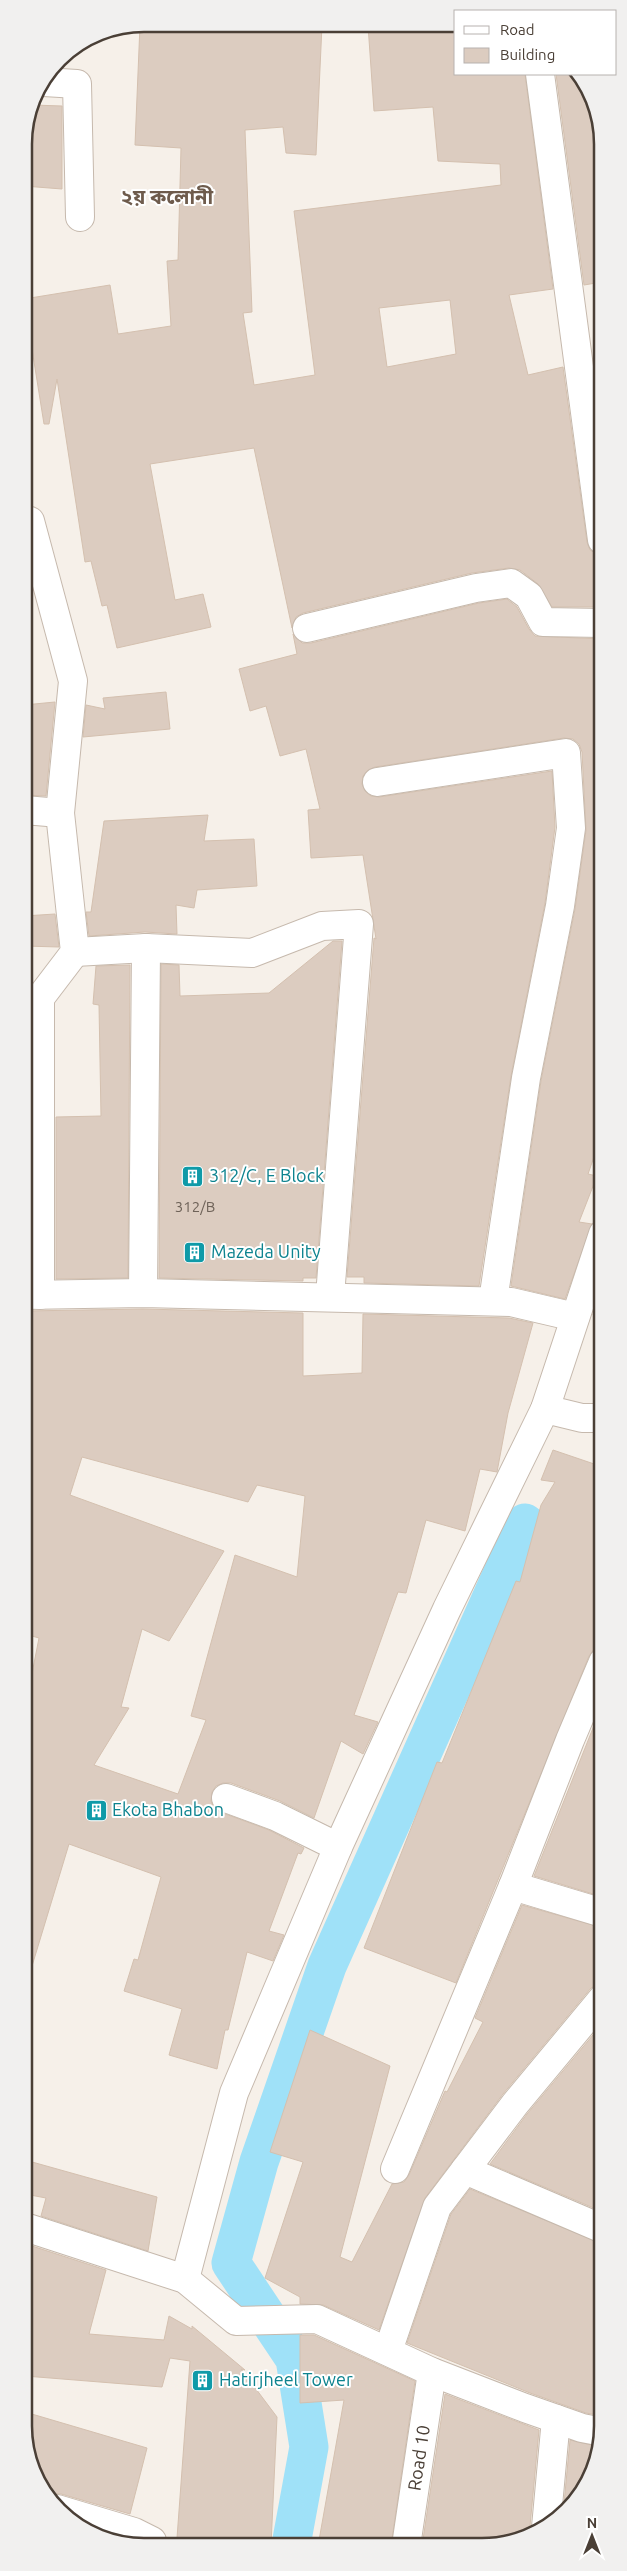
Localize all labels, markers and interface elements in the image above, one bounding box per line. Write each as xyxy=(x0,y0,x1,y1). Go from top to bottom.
legend xyxy=(454,10,617,75)
text: Road xyxy=(500,21,535,38)
text: Building xyxy=(500,46,555,63)
district label: ২য় কলোনী xyxy=(121,185,214,208)
building icon: 312/C, E Block xyxy=(181,1164,205,1188)
place label: 312/C, E Block xyxy=(209,1165,324,1185)
house number: 312/B xyxy=(175,1198,215,1215)
building icon: Mazeda Unity xyxy=(183,1240,207,1264)
place label: Mazeda Unity xyxy=(211,1241,321,1261)
building icon: Ekota Bhabon xyxy=(84,1798,108,1822)
place label: Ekota Bhabon xyxy=(112,1799,224,1819)
building icon: Hatirjheel Tower xyxy=(191,2368,215,2392)
place label: Hatirjheel Tower xyxy=(219,2369,353,2389)
street label: Road 10 xyxy=(403,2424,433,2492)
north arrow xyxy=(567,2511,617,2561)
text: N xyxy=(587,2515,597,2531)

